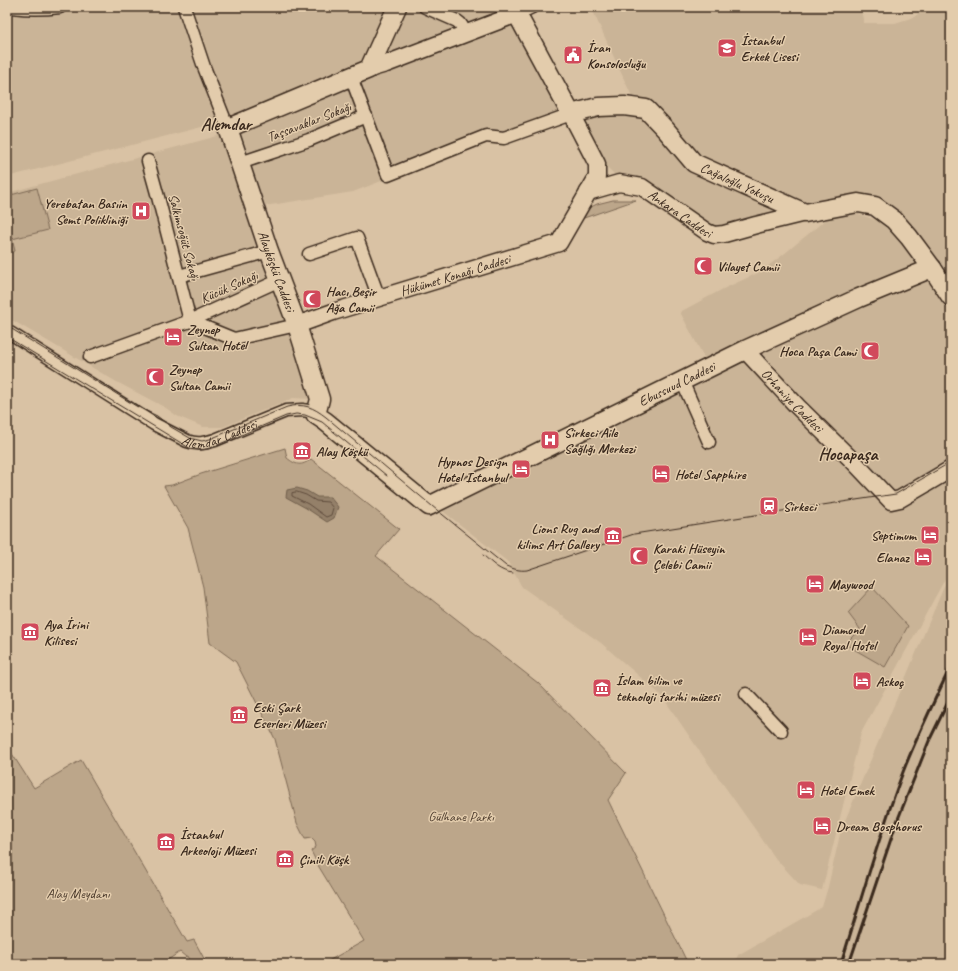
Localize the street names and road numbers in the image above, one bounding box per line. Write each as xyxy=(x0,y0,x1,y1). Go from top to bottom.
street label: Taşsavaklar Sokağı xyxy=(265,98,355,146)
street label: Cağaloğlu Yokuşu xyxy=(698,159,777,207)
street label: Ankara Caddesi xyxy=(645,185,716,242)
street label: Salkımsoğüt Sokağı xyxy=(164,192,204,283)
street label: Alayköşkü Caddesi xyxy=(254,229,300,316)
street label: Hükümet Konağı Caddesi xyxy=(398,249,514,299)
street label: Kücük Sokağı xyxy=(198,266,261,307)
street label: Ebussuud Caddesi xyxy=(636,357,720,410)
street label: Orhaniye Caddesi xyxy=(758,365,829,437)
street label: Alemdar Caddesi xyxy=(179,415,261,452)

